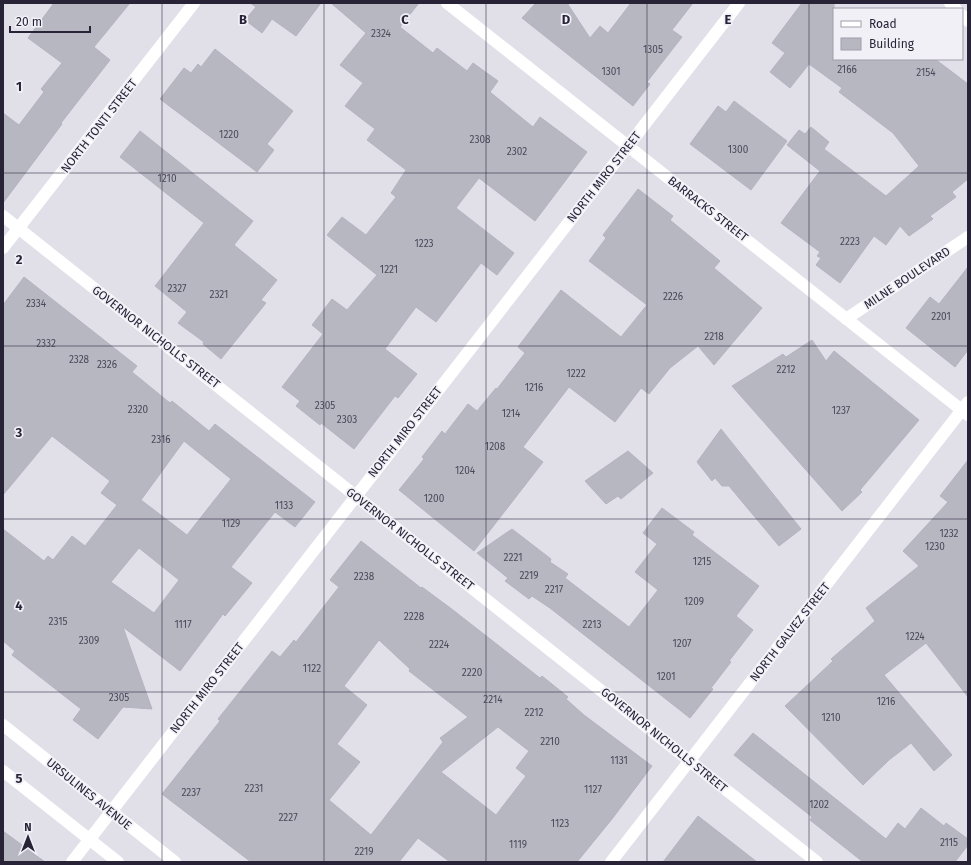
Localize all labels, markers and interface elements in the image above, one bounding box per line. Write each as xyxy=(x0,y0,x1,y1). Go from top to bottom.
scale bar xyxy=(10,8,90,34)
legend xyxy=(833,8,963,60)
text: B xyxy=(239,12,247,27)
text: C xyxy=(401,12,409,27)
text: D xyxy=(562,12,571,27)
text: E xyxy=(725,12,732,27)
text: 20 m xyxy=(16,15,42,29)
text: Road xyxy=(869,17,897,31)
house number: 2324 xyxy=(371,28,392,40)
text: Building xyxy=(869,37,915,51)
house number: 1305 xyxy=(643,44,663,56)
house number: 2166 xyxy=(837,64,857,76)
house number: 1301 xyxy=(602,66,620,78)
house number: 2154 xyxy=(916,67,936,79)
street label: NORTH TONTI STREET xyxy=(58,76,140,176)
text: 1 xyxy=(16,79,22,94)
street label: NORTH MIRO STREET xyxy=(564,128,644,225)
house number: 1220 xyxy=(219,129,239,141)
house number: 2308 xyxy=(470,134,491,146)
house number: 1300 xyxy=(728,144,749,156)
house number: 2302 xyxy=(507,146,527,158)
house number: 1210 xyxy=(158,173,177,185)
street label: BARRACKS STREET xyxy=(665,173,751,245)
house number: 2223 xyxy=(840,236,860,248)
house number: 1223 xyxy=(414,238,434,250)
street label: MILNE BOULEVARD xyxy=(861,244,953,312)
text: 2 xyxy=(16,252,23,267)
house number: 1221 xyxy=(380,264,398,276)
street label: GOVERNOR NICHOLLS STREET xyxy=(89,283,223,392)
house number: 2327 xyxy=(167,283,187,295)
house number: 2321 xyxy=(210,289,228,301)
house number: 2226 xyxy=(663,291,683,303)
house number: 2334 xyxy=(26,298,47,310)
house number: 2201 xyxy=(931,311,951,323)
house number: 2218 xyxy=(704,331,724,343)
house number: 2332 xyxy=(36,338,56,350)
house number: 2328 xyxy=(69,354,90,366)
house number: 2326 xyxy=(97,359,117,371)
house number: 2212 xyxy=(777,364,796,376)
house number: 1222 xyxy=(566,368,586,380)
house number: 1216 xyxy=(525,382,543,394)
street label: NORTH MIRO STREET xyxy=(365,383,445,480)
house number: 2305 xyxy=(315,400,335,412)
house number: 2320 xyxy=(128,404,149,416)
house number: 1237 xyxy=(832,405,851,417)
house number: 1214 xyxy=(502,408,521,420)
house number: 2303 xyxy=(337,414,357,426)
text: 3 xyxy=(15,425,23,440)
house number: 2316 xyxy=(151,434,171,446)
house number: 1208 xyxy=(485,441,506,453)
house number: 1204 xyxy=(455,465,476,477)
street label: GOVERNOR NICHOLLS STREET xyxy=(343,485,477,594)
house number: 1200 xyxy=(424,493,445,505)
house number: 1133 xyxy=(275,500,293,512)
house number: 1129 xyxy=(222,518,240,530)
house number: 1232 xyxy=(939,528,959,540)
house number: 1230 xyxy=(925,541,945,553)
house number: 2221 xyxy=(504,552,522,564)
house number: 1215 xyxy=(693,556,711,568)
house number: 2219 xyxy=(519,570,539,582)
house number: 2238 xyxy=(354,571,375,583)
street label: NORTH GALVEZ STREET xyxy=(747,579,833,684)
house number: 2217 xyxy=(545,584,564,596)
house number: 1209 xyxy=(684,596,704,608)
text: 4 xyxy=(15,598,23,613)
house number: 2228 xyxy=(404,611,425,623)
house number: 2315 xyxy=(49,616,67,628)
house number: 1117 xyxy=(174,619,192,631)
house number: 2213 xyxy=(583,619,601,631)
house number: 1224 xyxy=(905,631,925,643)
house number: 2309 xyxy=(79,635,99,647)
house number: 1207 xyxy=(672,638,692,650)
street label: NORTH MIRO STREET xyxy=(167,639,247,736)
house number: 2224 xyxy=(429,639,450,651)
house number: 1122 xyxy=(303,663,321,675)
house number: 2220 xyxy=(462,667,483,679)
house number: 1201 xyxy=(657,671,675,683)
street label: GOVERNOR NICHOLLS STREET xyxy=(598,685,731,796)
house number: 2305 xyxy=(109,692,129,704)
house number: 2214 xyxy=(483,694,503,706)
house number: 1216 xyxy=(877,696,895,708)
house number: 2212 xyxy=(525,707,544,719)
house number: 1210 xyxy=(822,712,841,724)
house number: 2210 xyxy=(540,736,560,748)
street label: URSULINES AVENUE xyxy=(44,755,134,833)
house number: 1131 xyxy=(610,755,628,767)
text: 5 xyxy=(16,771,23,786)
house number: 2231 xyxy=(245,783,263,795)
house number: 1127 xyxy=(584,784,602,796)
house number: 2237 xyxy=(181,787,201,799)
house number: 1202 xyxy=(809,799,829,811)
house number: 2227 xyxy=(278,812,298,824)
north arrow xyxy=(8,817,48,857)
house number: 1123 xyxy=(551,818,569,830)
text: N xyxy=(24,821,32,834)
house number: 2115 xyxy=(940,837,958,849)
house number: 1119 xyxy=(509,839,527,851)
house number: 2219 xyxy=(354,846,374,858)

